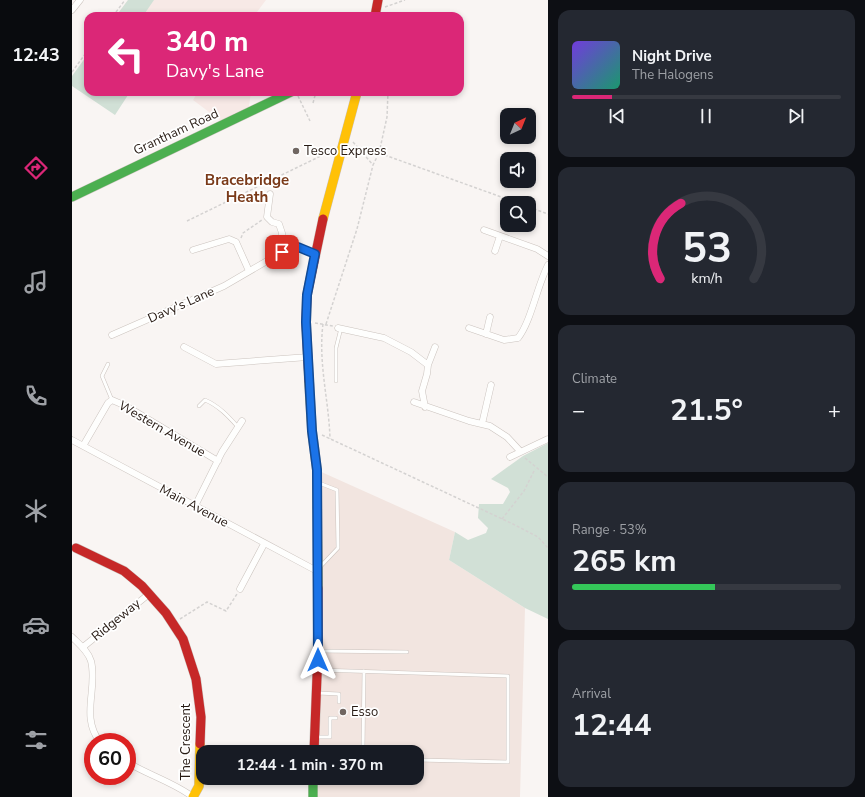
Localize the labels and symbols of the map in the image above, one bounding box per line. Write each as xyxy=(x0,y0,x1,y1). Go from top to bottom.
street label: Grantham Road xyxy=(131,104,221,160)
north arrow xyxy=(500,108,536,144)
place label: Tesco Express xyxy=(304,142,386,160)
marker: Tesco Express xyxy=(291,146,301,156)
district label: Bracebridge Heath xyxy=(205,170,289,207)
pin xyxy=(265,235,299,269)
street label: Davy's Lane xyxy=(145,282,217,328)
street label: Western Avenue xyxy=(115,397,209,461)
street label: Main Avenue xyxy=(156,480,232,532)
street label: Ridgeway xyxy=(88,595,144,645)
position arrow xyxy=(297,639,339,681)
street label: The Crescent xyxy=(177,703,195,780)
place label: Esso xyxy=(351,703,378,721)
marker: Esso xyxy=(338,707,348,717)
speed limit sign: 60 xyxy=(84,733,136,785)

